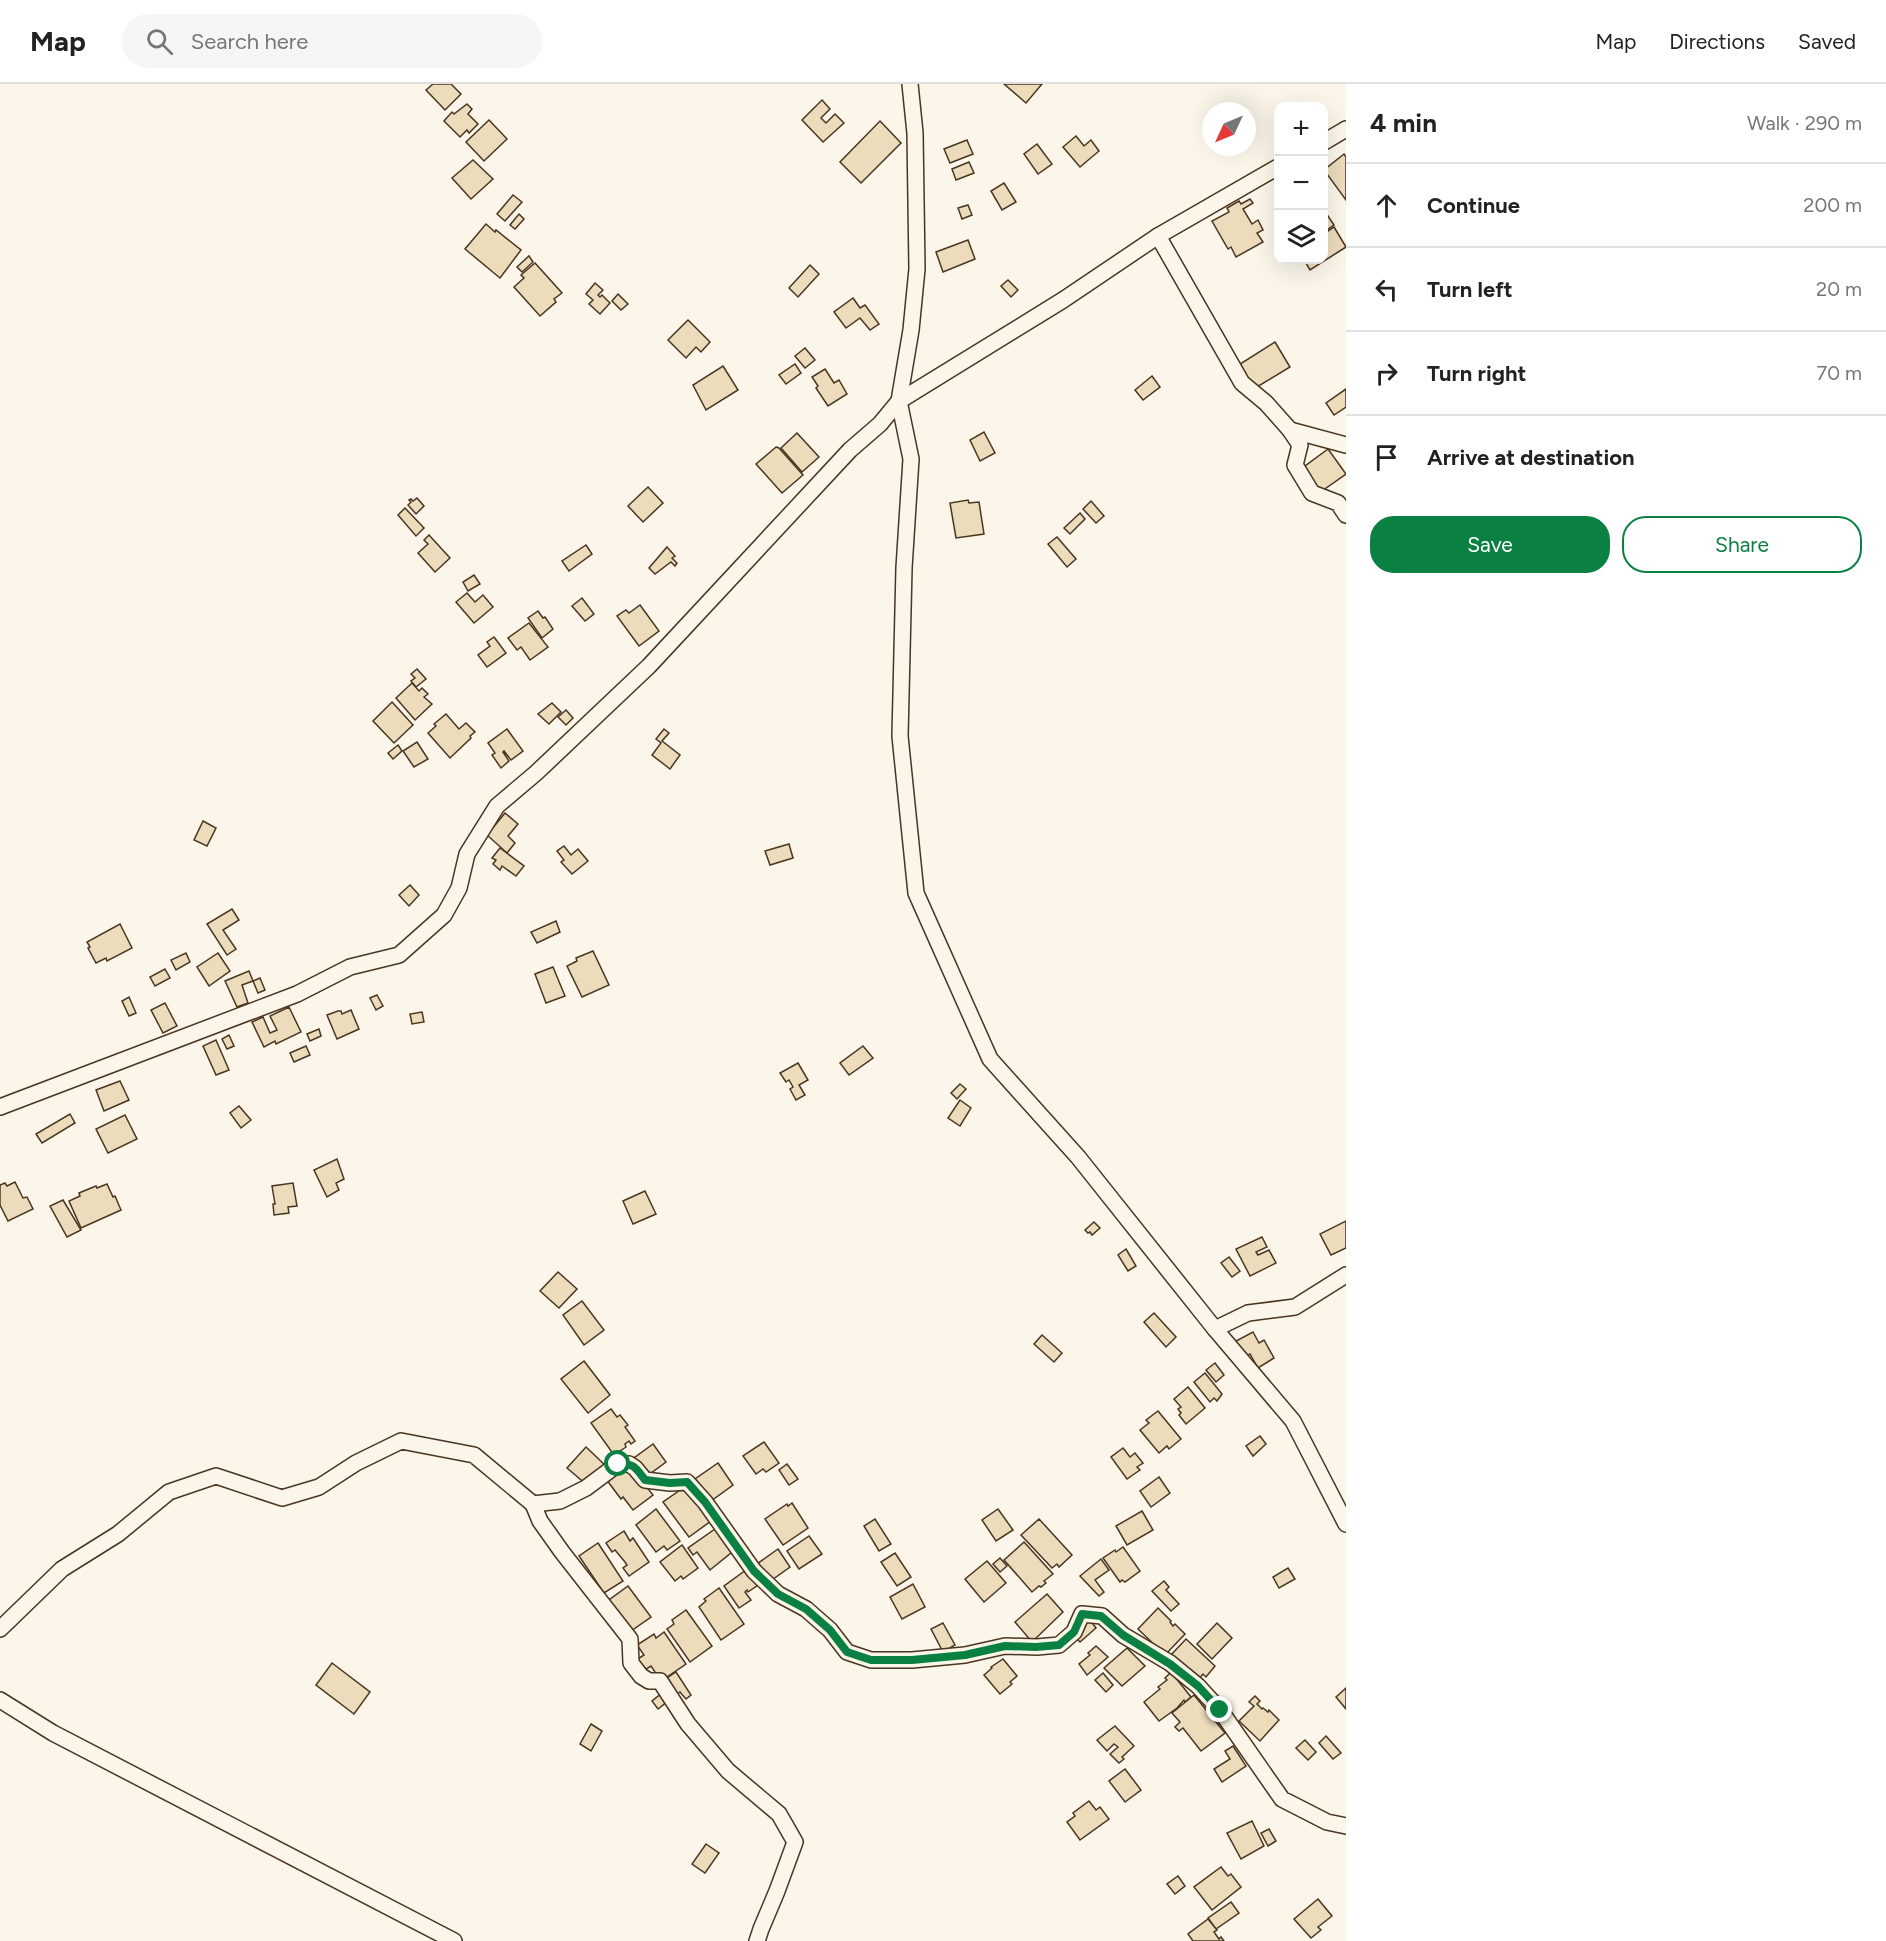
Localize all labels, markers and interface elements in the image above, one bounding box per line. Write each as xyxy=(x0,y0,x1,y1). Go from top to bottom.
search box xyxy=(122,14,542,68)
text: Map xyxy=(30,24,86,58)
icon: search xyxy=(143,25,176,58)
text: Search here xyxy=(191,28,308,55)
text: Map xyxy=(1595,29,1636,54)
text: Directions xyxy=(1669,29,1765,54)
text: Saved xyxy=(1798,29,1856,54)
north arrow xyxy=(1202,102,1256,156)
map controls xyxy=(1274,102,1328,264)
button: + xyxy=(1274,102,1328,156)
text: 4 min xyxy=(1370,107,1437,139)
text: Walk · 290 m xyxy=(1747,111,1862,135)
button: − xyxy=(1274,156,1328,210)
icon: ahead xyxy=(1370,189,1403,222)
text: Continue xyxy=(1427,192,1520,219)
text: 200 m xyxy=(1803,193,1862,217)
button: layers xyxy=(1274,210,1328,264)
icon: left xyxy=(1370,273,1403,306)
text: Turn left xyxy=(1427,276,1513,303)
text: 20 m xyxy=(1816,277,1862,301)
icon: right xyxy=(1370,357,1403,390)
text: Turn right xyxy=(1427,360,1526,387)
text: 70 m xyxy=(1816,361,1862,385)
icon: arrive xyxy=(1370,441,1403,474)
text: Arrive at destination xyxy=(1427,444,1635,471)
button: Save xyxy=(1370,516,1610,573)
button: Share xyxy=(1622,516,1862,573)
route start xyxy=(604,1450,630,1476)
route end xyxy=(1206,1696,1232,1722)

